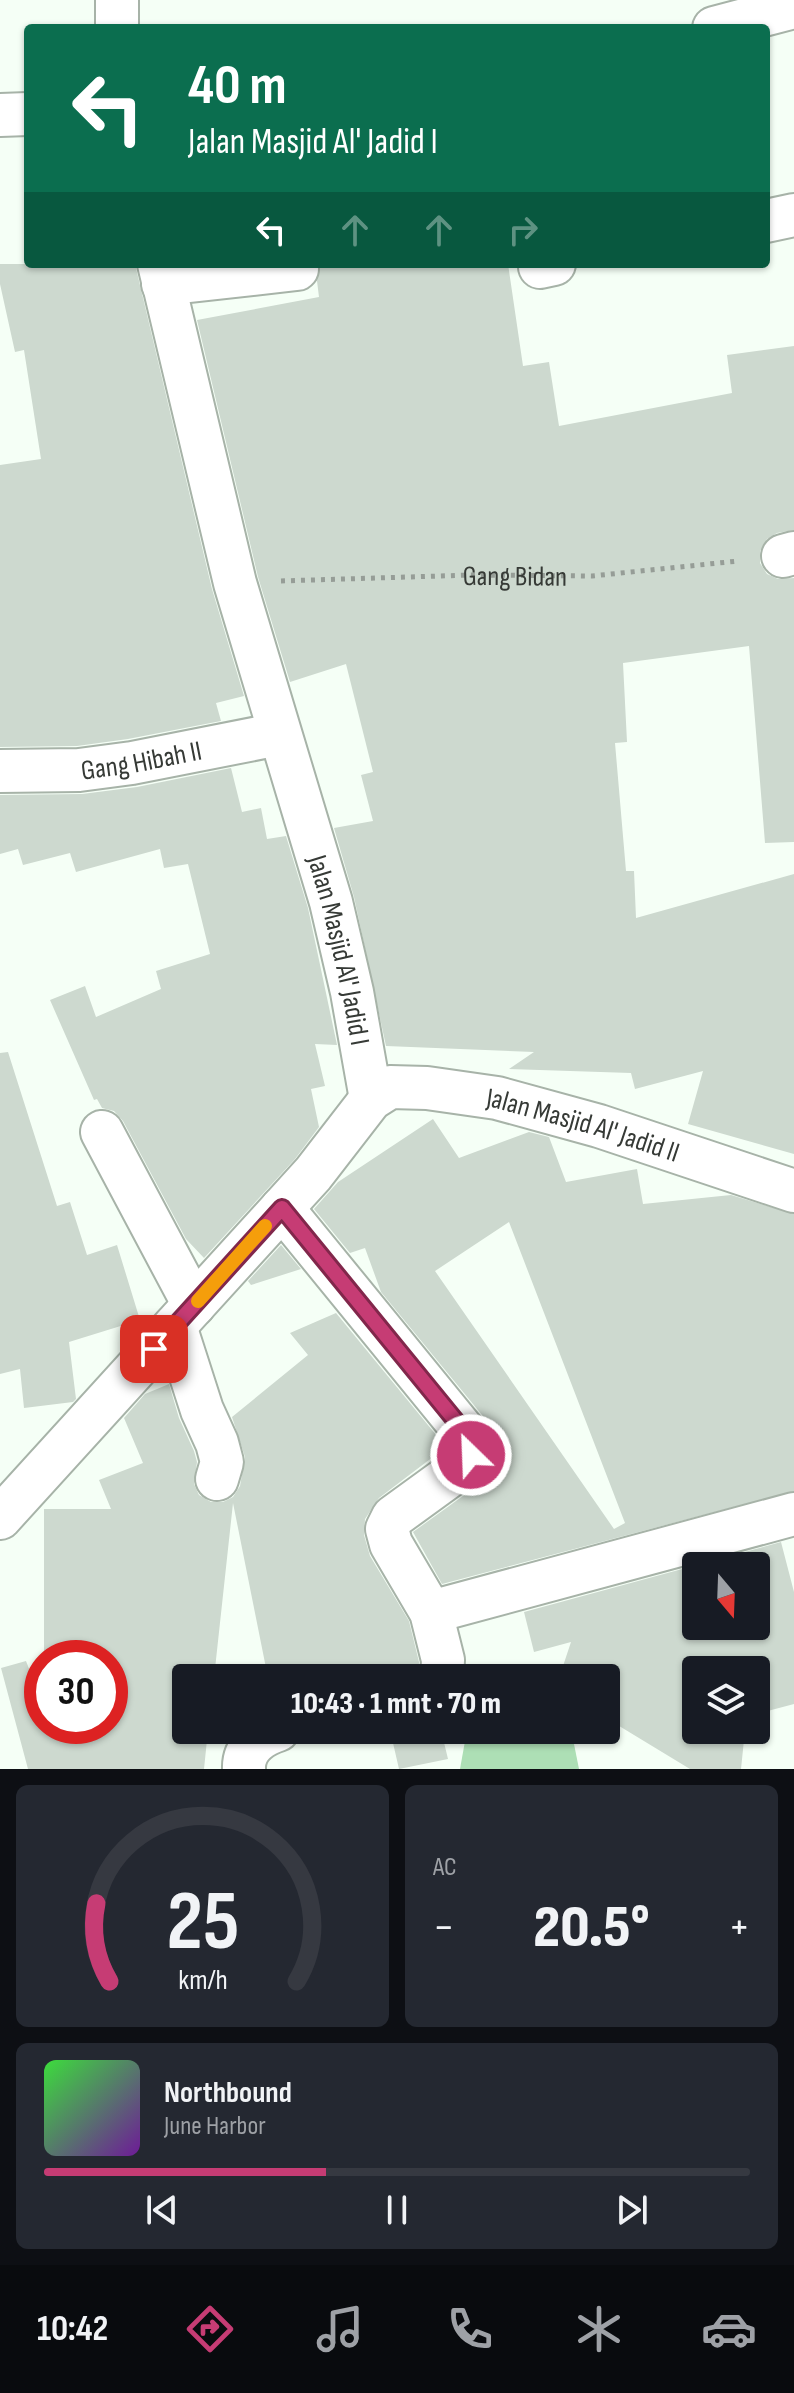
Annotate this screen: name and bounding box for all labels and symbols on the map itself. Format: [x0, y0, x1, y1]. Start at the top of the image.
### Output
street label: Gang Bidan [462, 560, 567, 594]
street label: Gang Hibah II [79, 735, 205, 788]
street label: Jalan Masjid Al' Jadid I [300, 850, 376, 1048]
street label: Jalan Masjid Al' Jadid II [483, 1082, 684, 1170]
pin [120, 1315, 188, 1383]
position arrow [429, 1413, 513, 1497]
north arrow [682, 1552, 770, 1640]
speed limit sign: 30 [24, 1640, 128, 1744]

